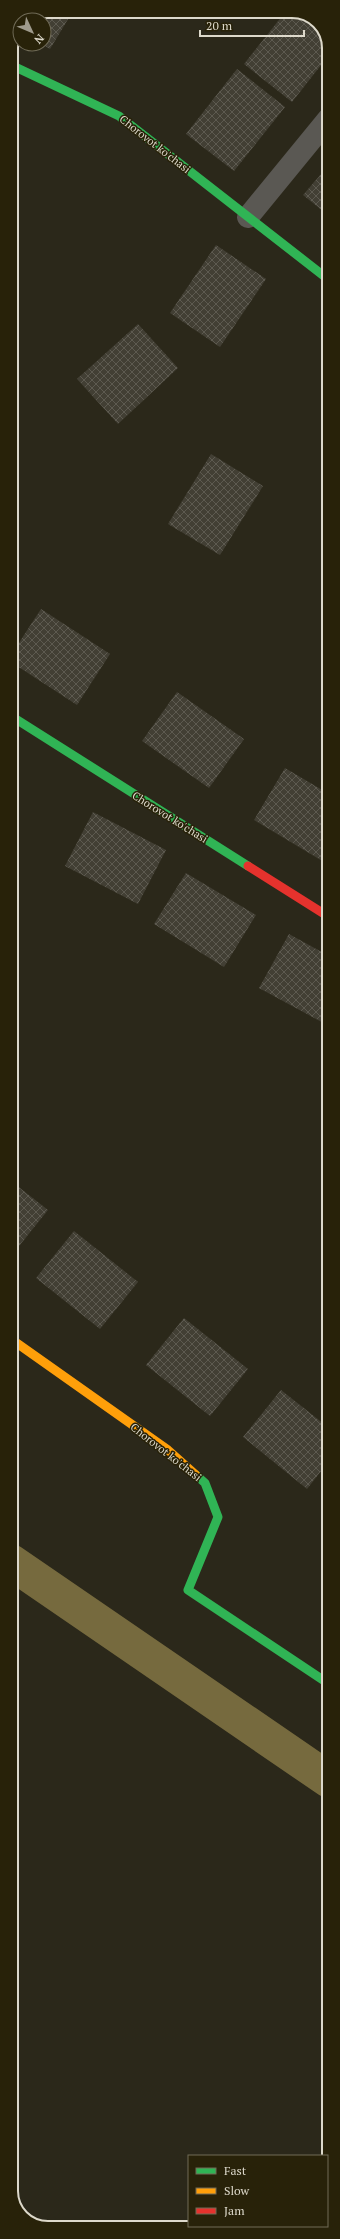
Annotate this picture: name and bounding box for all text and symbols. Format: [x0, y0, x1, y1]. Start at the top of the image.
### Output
north arrow [12, 12, 52, 52]
scale bar [200, 12, 304, 38]
text: 20 m [206, 18, 233, 33]
text: N [31, 31, 47, 47]
street label: Chorovot ko'chasi [117, 112, 193, 176]
street label: Chorovot ko'chasi [130, 788, 210, 846]
street label: Chorovot ko'chasi [128, 1420, 204, 1484]
legend [188, 2155, 328, 2227]
text: Fast [224, 2163, 247, 2178]
text: Slow [224, 2183, 250, 2198]
text: Jam [224, 2203, 245, 2218]

